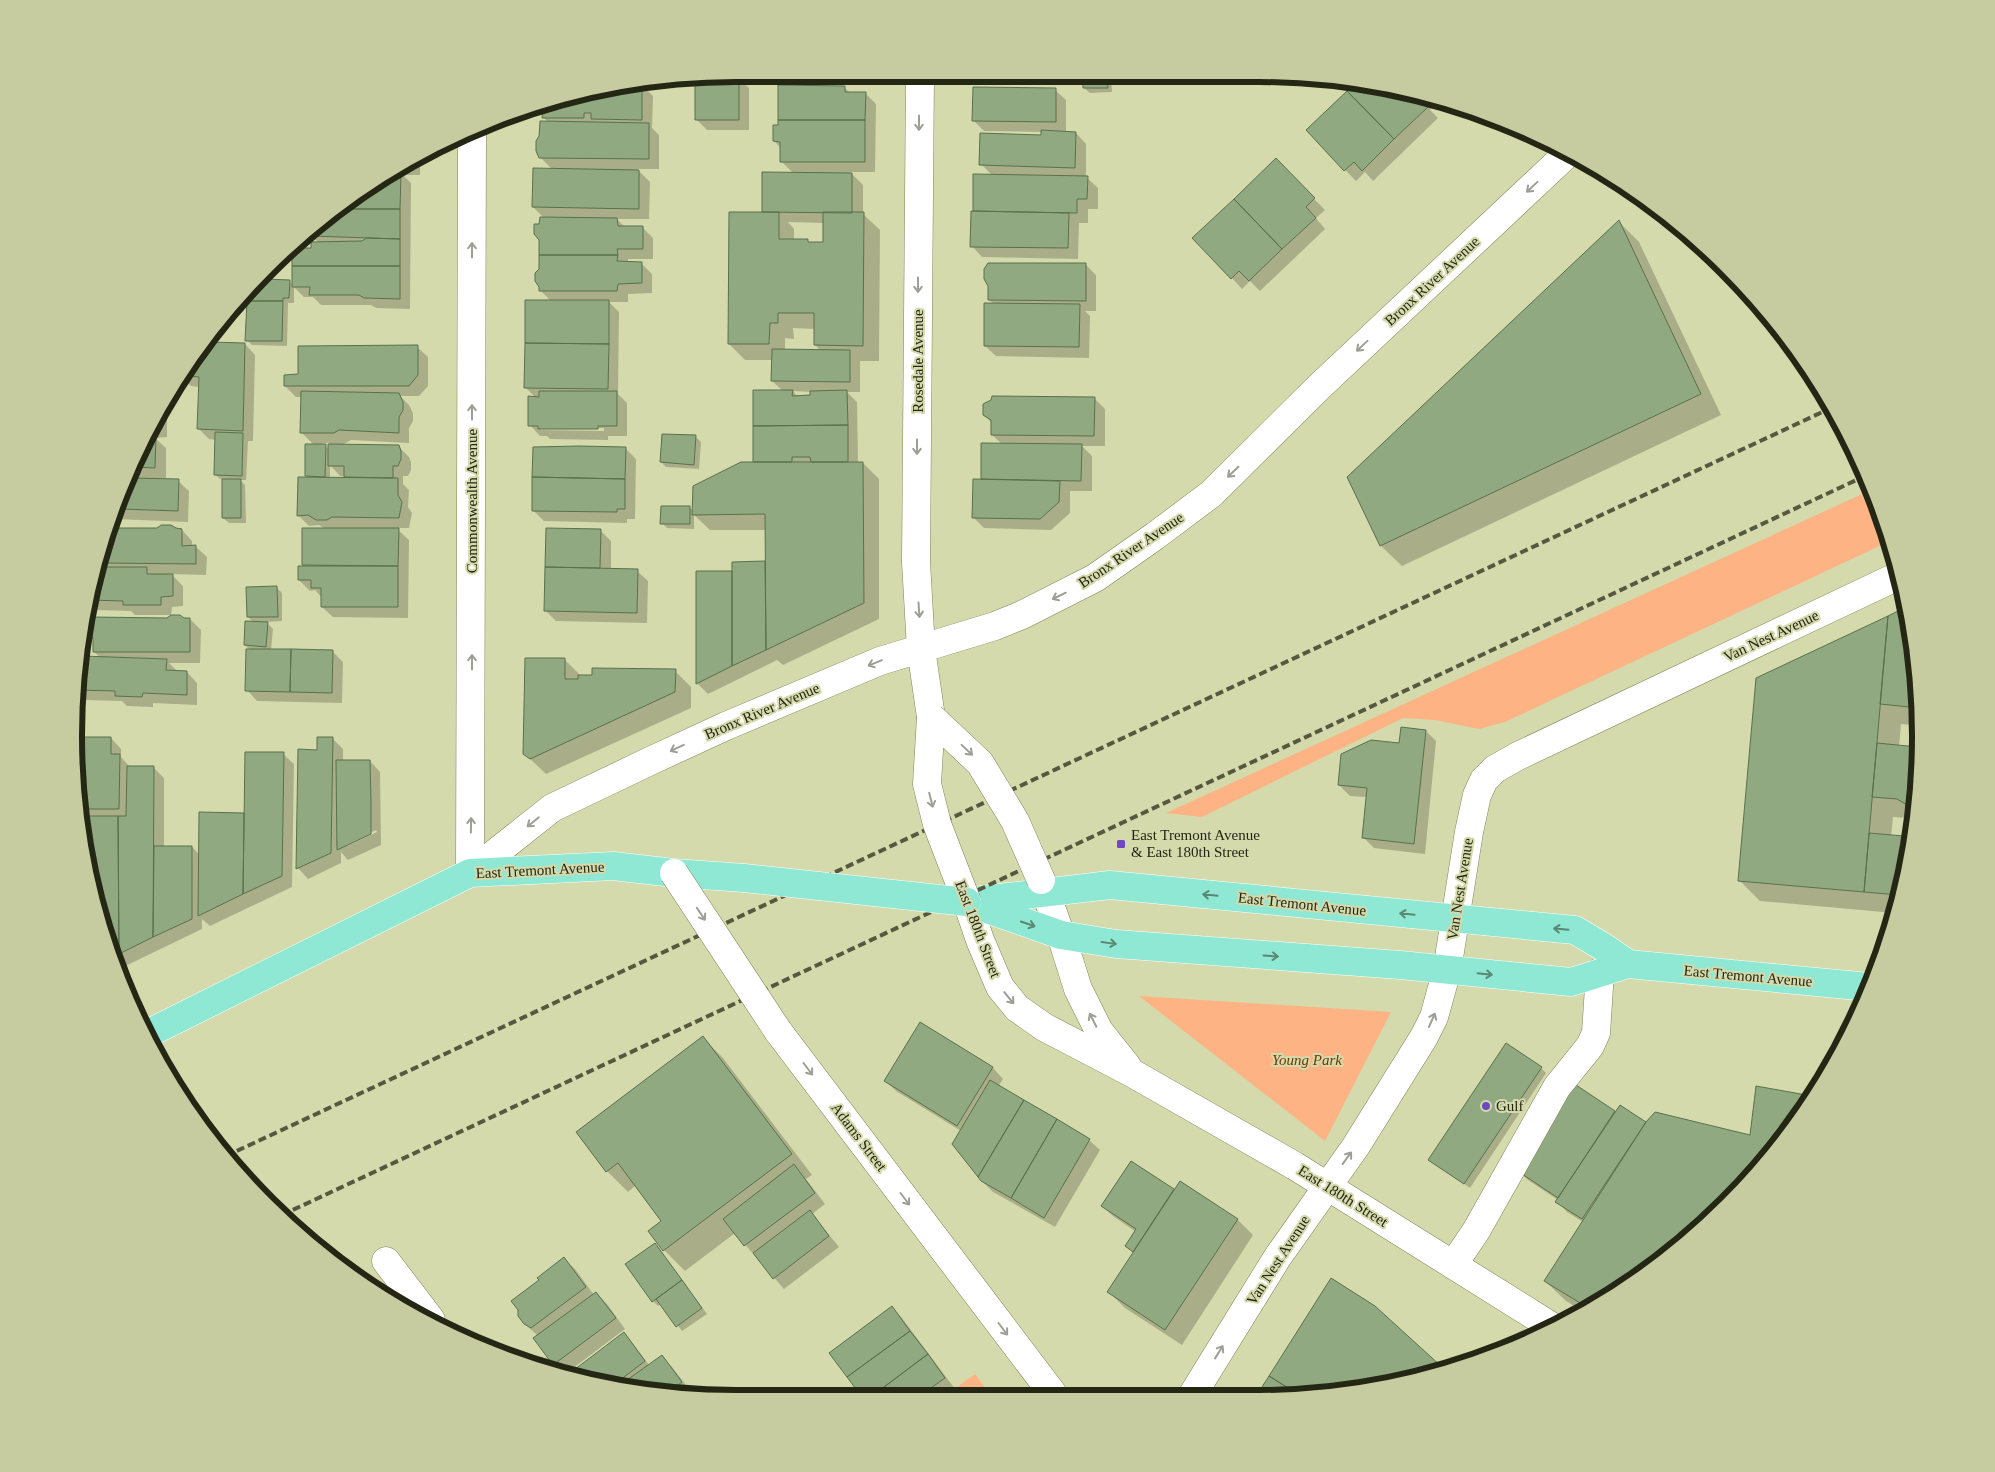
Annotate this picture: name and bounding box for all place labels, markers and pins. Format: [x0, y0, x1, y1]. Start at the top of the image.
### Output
place label: East Tremont Avenue & East 180th Street [1131, 827, 1260, 860]
marker: East Tremont Avenue & East 180th Street [1115, 838, 1127, 850]
place label: Gulf [1496, 1098, 1524, 1114]
marker: Gulf [1480, 1100, 1492, 1112]

